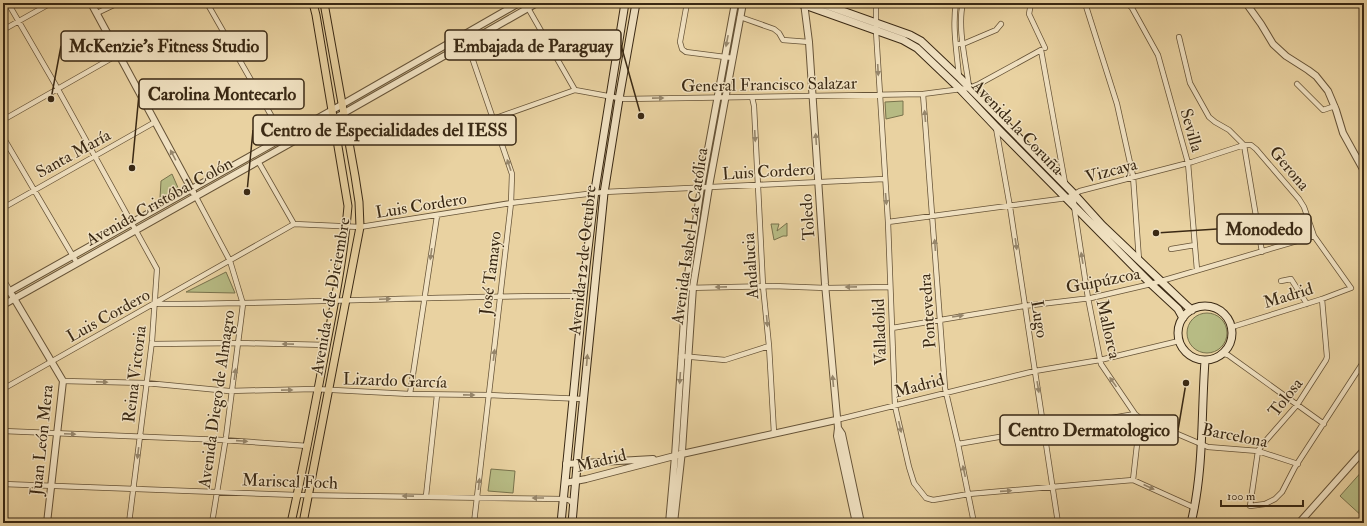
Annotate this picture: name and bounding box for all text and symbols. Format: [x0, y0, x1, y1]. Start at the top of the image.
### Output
callout: Embajada de Paraguay [445, 30, 621, 60]
callout: McKenzie's Fitness Studio [61, 31, 267, 61]
text: McKenzie's Fitness Studio [68, 35, 260, 58]
text: Embajada de Paraguay [453, 35, 614, 58]
one-way arrow [724, 35, 730, 47]
one-way arrow [874, 64, 881, 76]
street label: General Francisco Salazar [681, 72, 858, 97]
street label: Avenida la Coruña [967, 75, 1069, 180]
callout: Carolina Montecarlo [139, 79, 304, 109]
text: Carolina Montecarlo [148, 83, 297, 106]
one-way arrow [652, 95, 665, 101]
street label: Sevilla [1175, 106, 1208, 155]
one-way arrow [921, 110, 928, 122]
callout: Centro de Especialidades del IESS [253, 115, 516, 145]
text: Centro de Especialidades del IESS [260, 119, 508, 142]
street label: Santa María [32, 124, 115, 183]
one-way arrow [752, 130, 759, 142]
one-way arrow [812, 133, 819, 145]
street label: Gerona [1265, 142, 1315, 196]
street label: Avenida Isabel La Católica [667, 145, 712, 327]
one-way arrow [170, 149, 176, 160]
street label: Avenida Cristóbal Colón [81, 152, 236, 251]
street label: Vizcaya [1083, 153, 1141, 188]
one-way arrow [505, 158, 511, 170]
street label: Luis Cordero [722, 159, 814, 184]
street label: Avenida 12 de Octubre [564, 184, 601, 337]
street label: Luis Cordero [374, 188, 468, 223]
street label: Toledo [795, 193, 820, 241]
one-way arrow [882, 193, 889, 205]
callout: Monodedo [1217, 214, 1311, 244]
street label: Avenida 6 de Diciembre [306, 216, 355, 377]
text: Monodedo [1224, 218, 1303, 241]
street label: José Tamayo [475, 230, 507, 317]
street label: Andalucia [738, 231, 763, 301]
one-way arrow [1013, 238, 1019, 251]
one-way arrow [932, 239, 939, 251]
one-way arrow [428, 248, 434, 260]
one-way arrow [1079, 252, 1085, 264]
street label: Guipúzcoa [1064, 263, 1143, 299]
street label: Pontevedra [914, 272, 941, 349]
street label: Madrid [1261, 278, 1316, 313]
street label: Luis Cordero [63, 284, 154, 347]
one-way arrow [714, 284, 727, 290]
one-way arrow [845, 284, 857, 291]
one-way arrow [379, 296, 391, 303]
street label: Mallorca [1092, 297, 1126, 362]
street label: Valladolid [868, 298, 891, 366]
street label: Lugo [1026, 299, 1053, 339]
street label: Avenida Diego de Almagro [193, 309, 239, 490]
one-way arrow [952, 313, 964, 319]
one-way arrow [763, 315, 770, 327]
street label: Reina Victoria [118, 323, 151, 424]
one-way arrow [281, 341, 294, 347]
one-way arrow [490, 349, 497, 361]
one-way arrow [584, 354, 590, 366]
one-way arrow [232, 368, 238, 380]
street label: Lizardo García [342, 368, 448, 393]
street label: Madrid [892, 369, 947, 402]
one-way arrow [676, 372, 683, 384]
street label: Tolosa [1264, 373, 1308, 421]
one-way arrow [830, 375, 837, 387]
one-way arrow [1109, 377, 1117, 387]
one-way arrow [96, 379, 109, 385]
one-way arrow [1035, 381, 1041, 393]
street label: Juan León Mera [25, 383, 59, 498]
one-way arrow [281, 387, 294, 393]
one-way arrow [463, 392, 476, 398]
callout: Centro Dermatologico [1000, 415, 1178, 445]
text: Centro Dermatologico [1008, 419, 1170, 442]
street label: Barcelona [1200, 419, 1271, 452]
one-way arrow [897, 420, 903, 433]
one-way arrow [64, 431, 77, 437]
one-way arrow [236, 438, 248, 445]
street label: Madrid [574, 444, 629, 477]
one-way arrow [135, 447, 141, 459]
one-way arrow [961, 465, 967, 477]
street label: Mariscal Foch [242, 469, 338, 494]
one-way arrow [476, 478, 482, 490]
scale bar [1221, 482, 1303, 508]
one-way arrow [1143, 484, 1154, 490]
one-way arrow [1000, 487, 1012, 494]
text: 100 m [1227, 489, 1256, 504]
one-way arrow [401, 493, 414, 499]
one-way arrow [531, 495, 544, 501]

